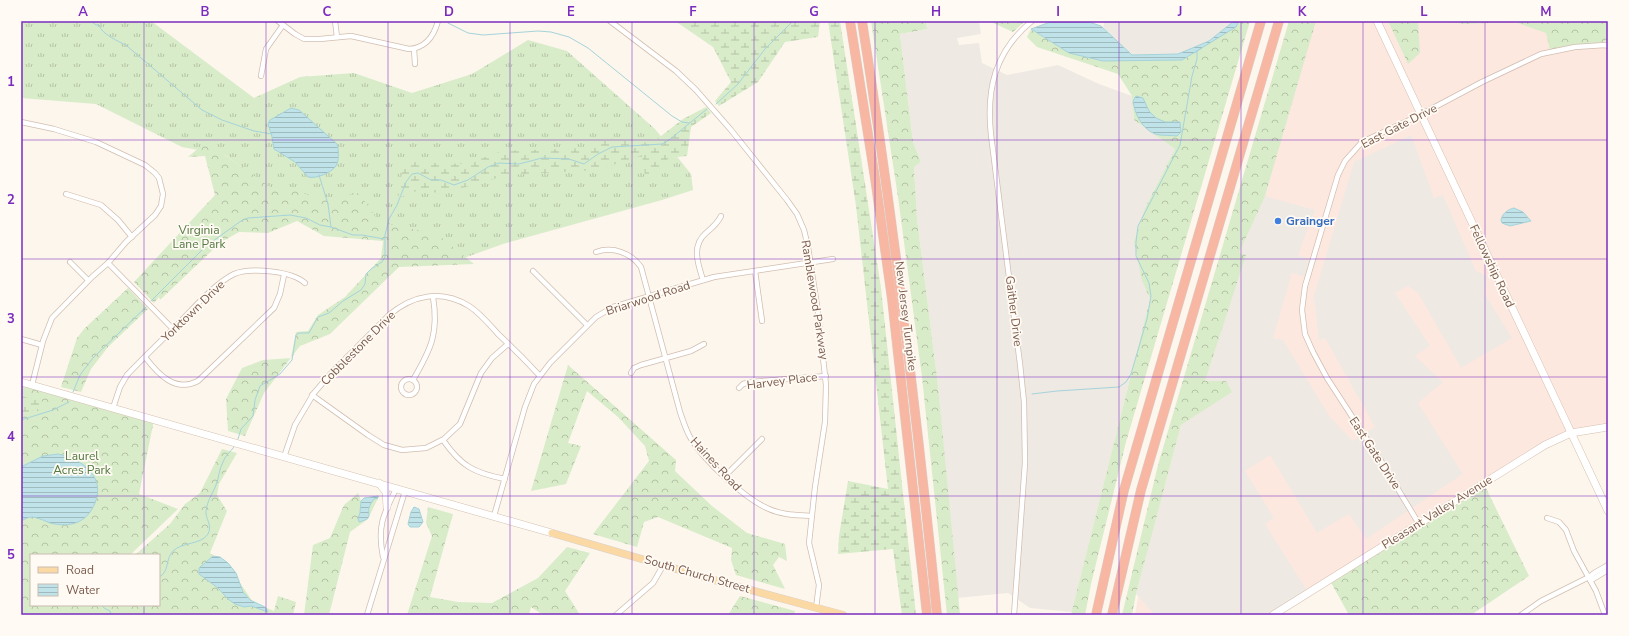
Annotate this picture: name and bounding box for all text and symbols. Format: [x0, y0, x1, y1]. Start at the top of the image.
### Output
text: A [78, 3, 88, 21]
text: B [201, 3, 210, 21]
text: C [323, 3, 332, 21]
text: D [444, 3, 454, 21]
text: E [567, 3, 575, 21]
text: F [689, 3, 697, 21]
text: G [809, 3, 819, 21]
text: H [931, 3, 941, 21]
text: I [1056, 3, 1060, 21]
text: J [1177, 3, 1182, 21]
text: K [1298, 3, 1307, 21]
text: L [1420, 3, 1428, 21]
text: M [1540, 3, 1552, 21]
text: 1 [7, 73, 15, 91]
street label: East Gate Drive [1358, 100, 1440, 152]
text: 2 [7, 191, 15, 209]
place label: Grainger [1286, 213, 1335, 229]
marker: Grainger [1273, 216, 1283, 226]
park label: Virginia Lane Park [172, 222, 227, 252]
street label: Fellowship Road [1466, 222, 1518, 310]
street label: Ramblewood Parkway [798, 239, 833, 362]
street label: New Jersey Turnpike [891, 260, 921, 372]
street label: Gaither Drive [1002, 275, 1026, 347]
street label: Yorktown Drive [157, 277, 228, 346]
street label: Briarwood Road [604, 277, 692, 319]
street label: Cobblestone Drive [317, 307, 399, 389]
text: 3 [7, 310, 15, 328]
street label: Harvey Place [746, 369, 818, 393]
street label: East Gate Drive [1346, 414, 1404, 492]
text: 4 [7, 428, 15, 446]
street label: Haines Road [687, 434, 745, 494]
park label: Laurel Acres Park [53, 448, 112, 478]
street label: Pleasant Valley Avenue [1379, 471, 1495, 553]
text: 5 [7, 546, 15, 564]
street label: South Church Street [642, 551, 752, 597]
legend [30, 554, 160, 606]
text: Road [66, 562, 94, 578]
text: Water [66, 582, 100, 598]

